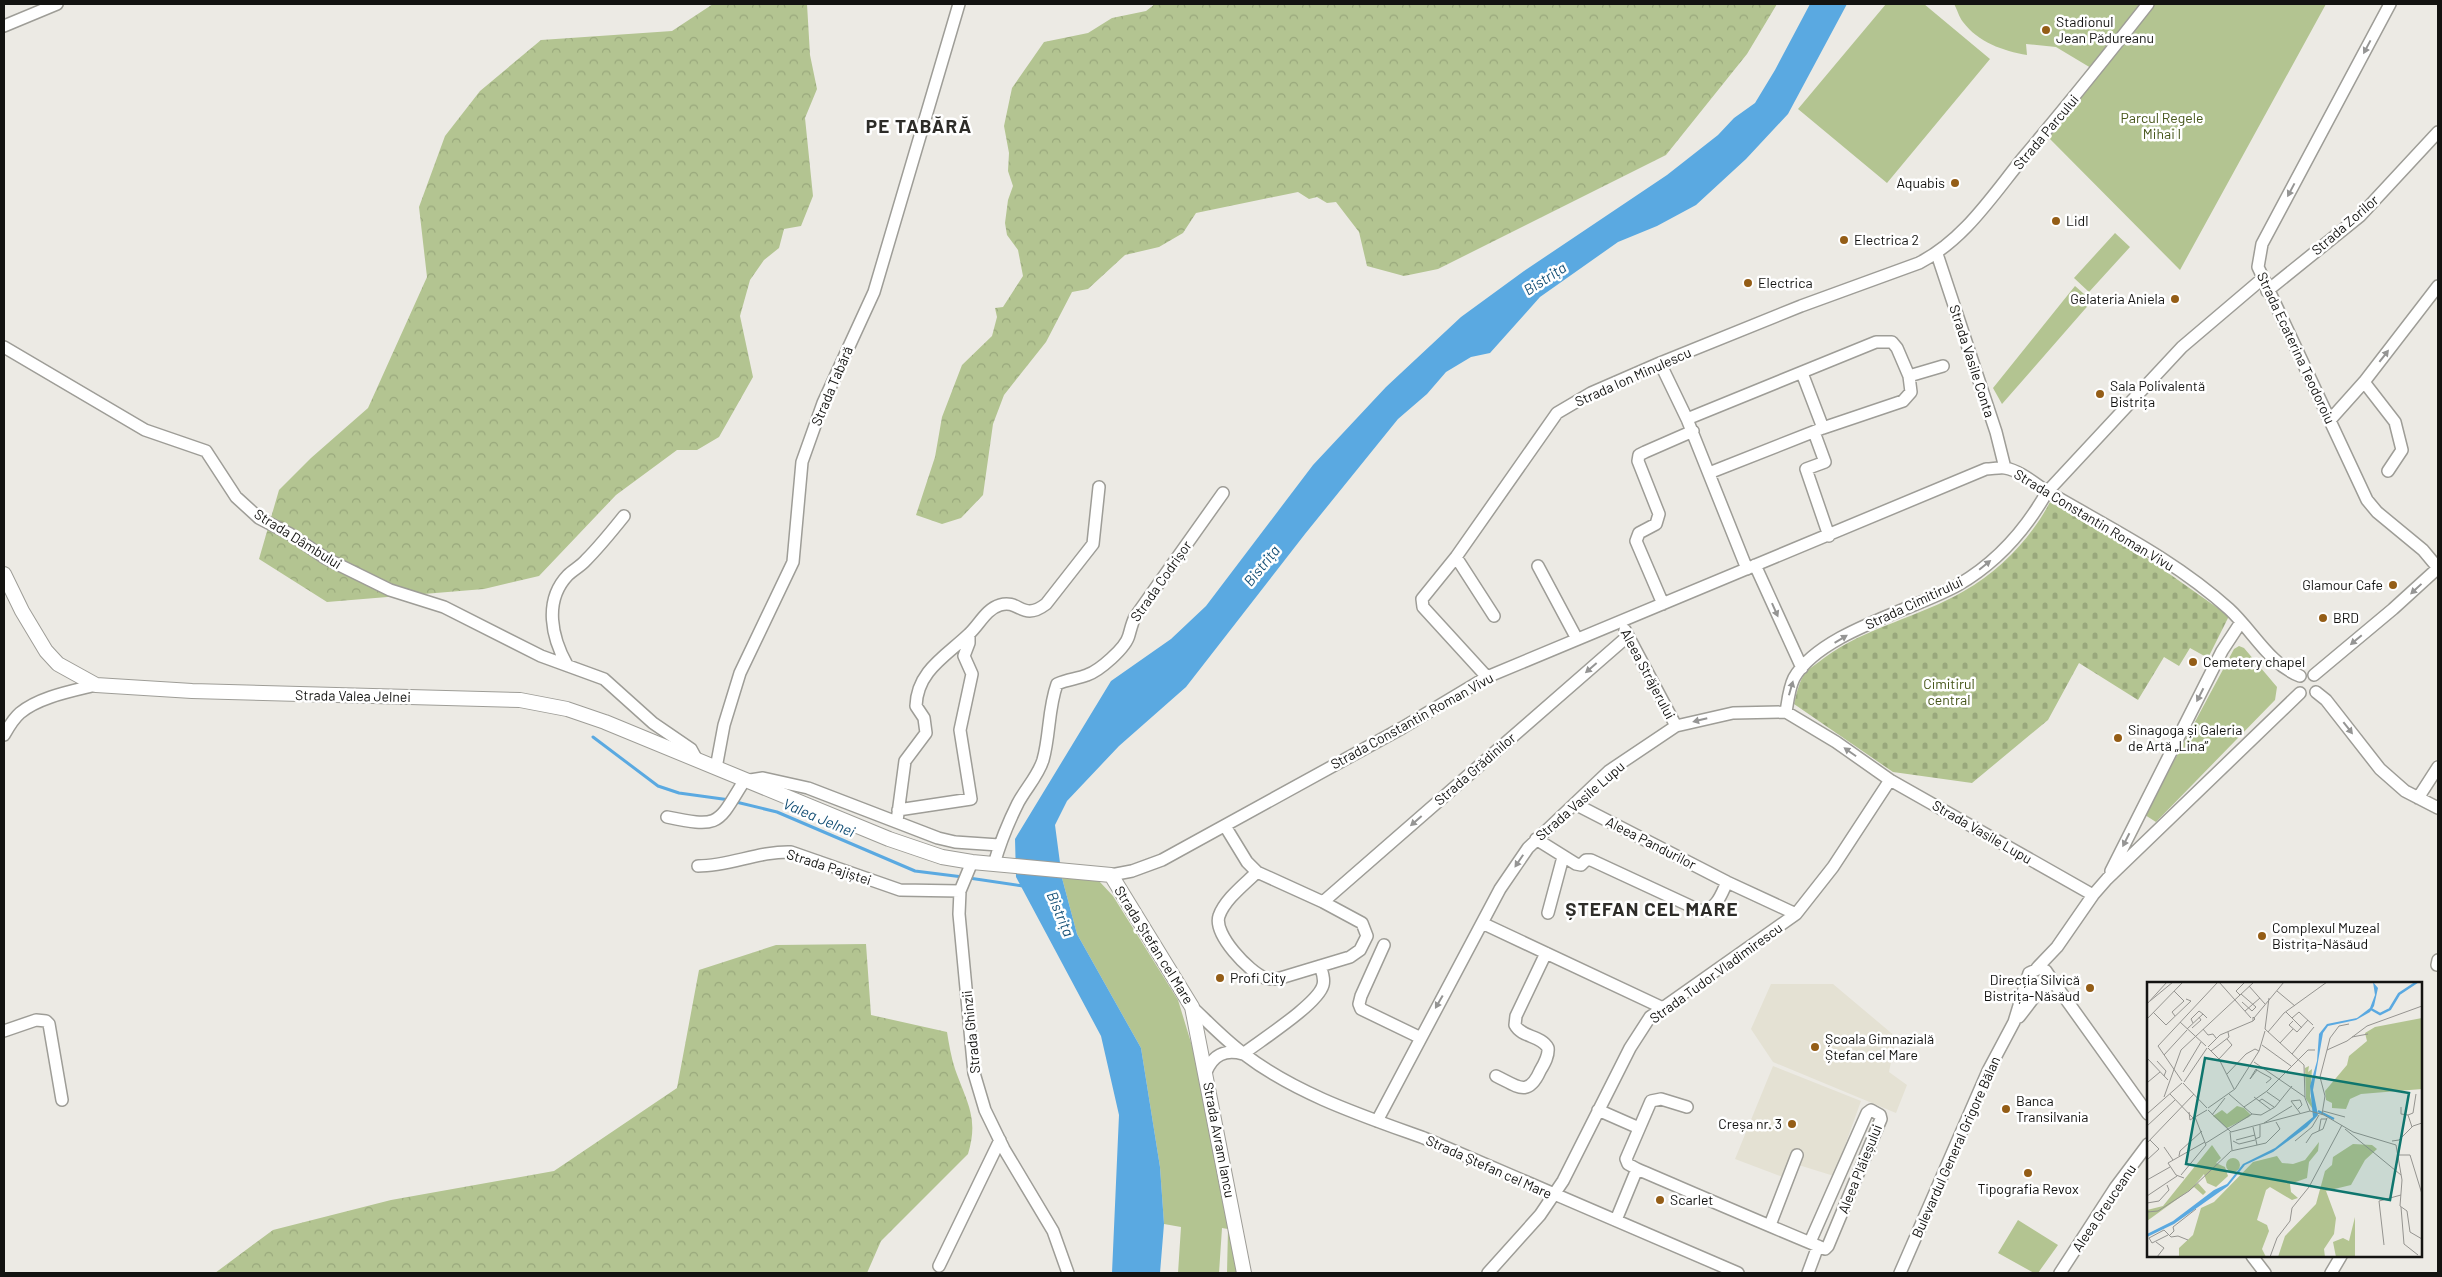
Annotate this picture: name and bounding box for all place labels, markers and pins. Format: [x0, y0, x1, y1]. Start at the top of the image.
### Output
place label: Stadionul Jean Pădureanu [2056, 13, 2154, 46]
marker: Stadionul Jean Pădureanu [2040, 24, 2052, 36]
place label: Aquabis [1896, 174, 1945, 191]
marker: Aquabis [1949, 177, 1961, 189]
place label: Lidl [2066, 212, 2088, 229]
marker: Lidl [2050, 215, 2062, 227]
place label: Electrica 2 [1854, 231, 1919, 248]
marker: Electrica 2 [1838, 234, 1850, 246]
place label: Electrica [1758, 274, 1813, 291]
marker: Electrica [1742, 277, 1754, 289]
place label: Gelateria Aniela [2070, 290, 2165, 307]
marker: Gelateria Aniela [2169, 293, 2181, 305]
place label: Sala Polivalentă Bistrița [2110, 377, 2205, 410]
marker: Sala Polivalentă Bistrița [2094, 388, 2106, 400]
place label: Glamour Cafe [2302, 576, 2383, 593]
marker: Glamour Cafe [2387, 579, 2399, 591]
place label: BRD [2333, 609, 2359, 626]
marker: BRD [2317, 612, 2329, 624]
place label: Cemetery chapel [2203, 653, 2305, 670]
marker: Cemetery chapel [2187, 656, 2199, 668]
place label: Sinagoga și Galeria de Artă „Lina” [2128, 721, 2242, 754]
marker: Sinagoga și Galeria de Artă „Lina” [2112, 732, 2124, 744]
place label: Complexul Muzeal Bistrița-Năsăud [2272, 919, 2380, 952]
marker: Complexul Muzeal Bistrița-Năsăud [2256, 930, 2268, 942]
place label: Profi City [1230, 969, 1286, 986]
place label: Direcția Silvică Bistrița-Năsăud [1984, 971, 2080, 1004]
marker: Profi City [1214, 972, 1226, 984]
marker: Direcția Silvică Bistrița-Năsăud [2084, 982, 2096, 994]
place label: Școala Gimnazială Ștefan cel Mare [1825, 1030, 1934, 1063]
marker: Școala Gimnazială Ștefan cel Mare [1809, 1041, 1821, 1053]
place label: Banca Transilvania [2016, 1092, 2088, 1125]
marker: Banca Transilvania [2000, 1103, 2012, 1115]
place label: Creșa nr. 3 [1718, 1115, 1782, 1132]
marker: Creșa nr. 3 [1786, 1118, 1798, 1130]
marker: Tipografia Revox [2022, 1167, 2034, 1179]
place label: Tipografia Revox [1977, 1180, 2079, 1197]
place label: Scarlet [1670, 1191, 1713, 1208]
marker: Scarlet [1654, 1194, 1666, 1206]

